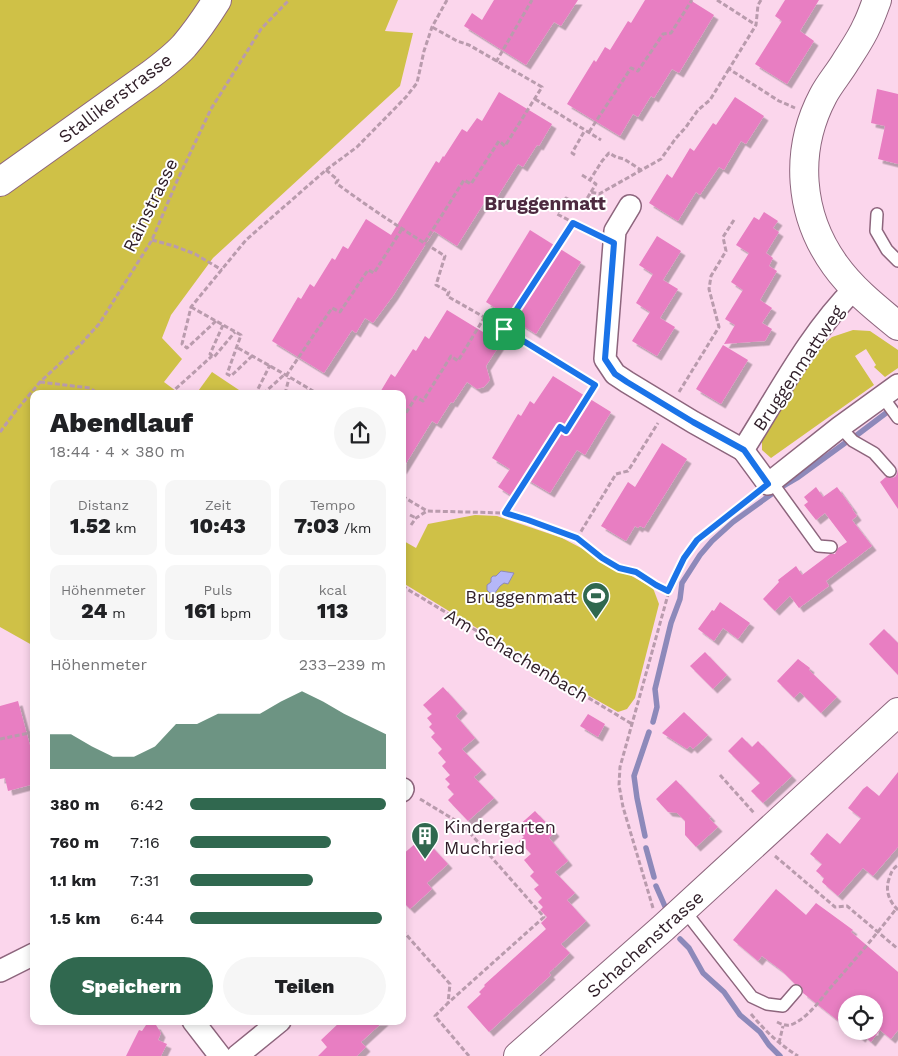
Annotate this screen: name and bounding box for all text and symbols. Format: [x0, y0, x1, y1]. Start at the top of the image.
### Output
street label: Stallikerstrasse [54, 49, 176, 147]
street label: Rainstrasse [118, 155, 182, 255]
district label: Bruggenmatt [484, 192, 606, 215]
street label: Bruggenmattweg [748, 301, 848, 435]
pin [483, 308, 525, 350]
icon: arrive [490, 315, 518, 343]
text: Abendlauf [50, 406, 193, 439]
button: share [334, 407, 386, 459]
text: 18:44 · 4 × 380 m [50, 442, 185, 461]
text: Distanz [78, 497, 129, 513]
text: Zeit [205, 497, 231, 513]
text: Tempo [310, 497, 355, 513]
text: 1.52 [70, 513, 111, 538]
text: 10:43 [190, 513, 246, 538]
text: 7:03 [294, 513, 339, 538]
text: km [111, 520, 137, 536]
text: /km [339, 520, 371, 536]
sports icon: Bruggenmatt [581, 581, 611, 620]
text: Höhenmeter [61, 582, 146, 598]
text: Puls [204, 582, 232, 598]
text: kcal [319, 582, 347, 598]
place label: Bruggenmatt [465, 586, 577, 607]
text: 24 [81, 598, 107, 623]
text: 161 [185, 598, 216, 623]
text: 113 [317, 598, 348, 623]
street label: Am Schachenbach [441, 604, 593, 706]
text: m [107, 605, 126, 621]
text: bpm [216, 605, 251, 621]
text: Höhenmeter [50, 655, 147, 674]
text: 233–239 m [299, 655, 386, 674]
text: 380 m [50, 795, 99, 814]
text: 6:42 [130, 795, 164, 814]
place label: Kindergarten Muchried [444, 816, 556, 858]
building icon: Kindergarten Muchried [410, 821, 440, 860]
text: 760 m [50, 833, 99, 852]
text: 7:16 [130, 833, 160, 852]
text: 1.1 km [50, 871, 96, 890]
text: 7:31 [130, 871, 159, 890]
street label: Schachenstrasse [582, 886, 708, 1002]
text: 1.5 km [50, 909, 100, 928]
text: 6:44 [130, 909, 164, 928]
button: Speichern [50, 957, 213, 1015]
button: Teilen [223, 957, 386, 1015]
map controls [838, 995, 883, 1040]
button: locate [838, 995, 883, 1040]

